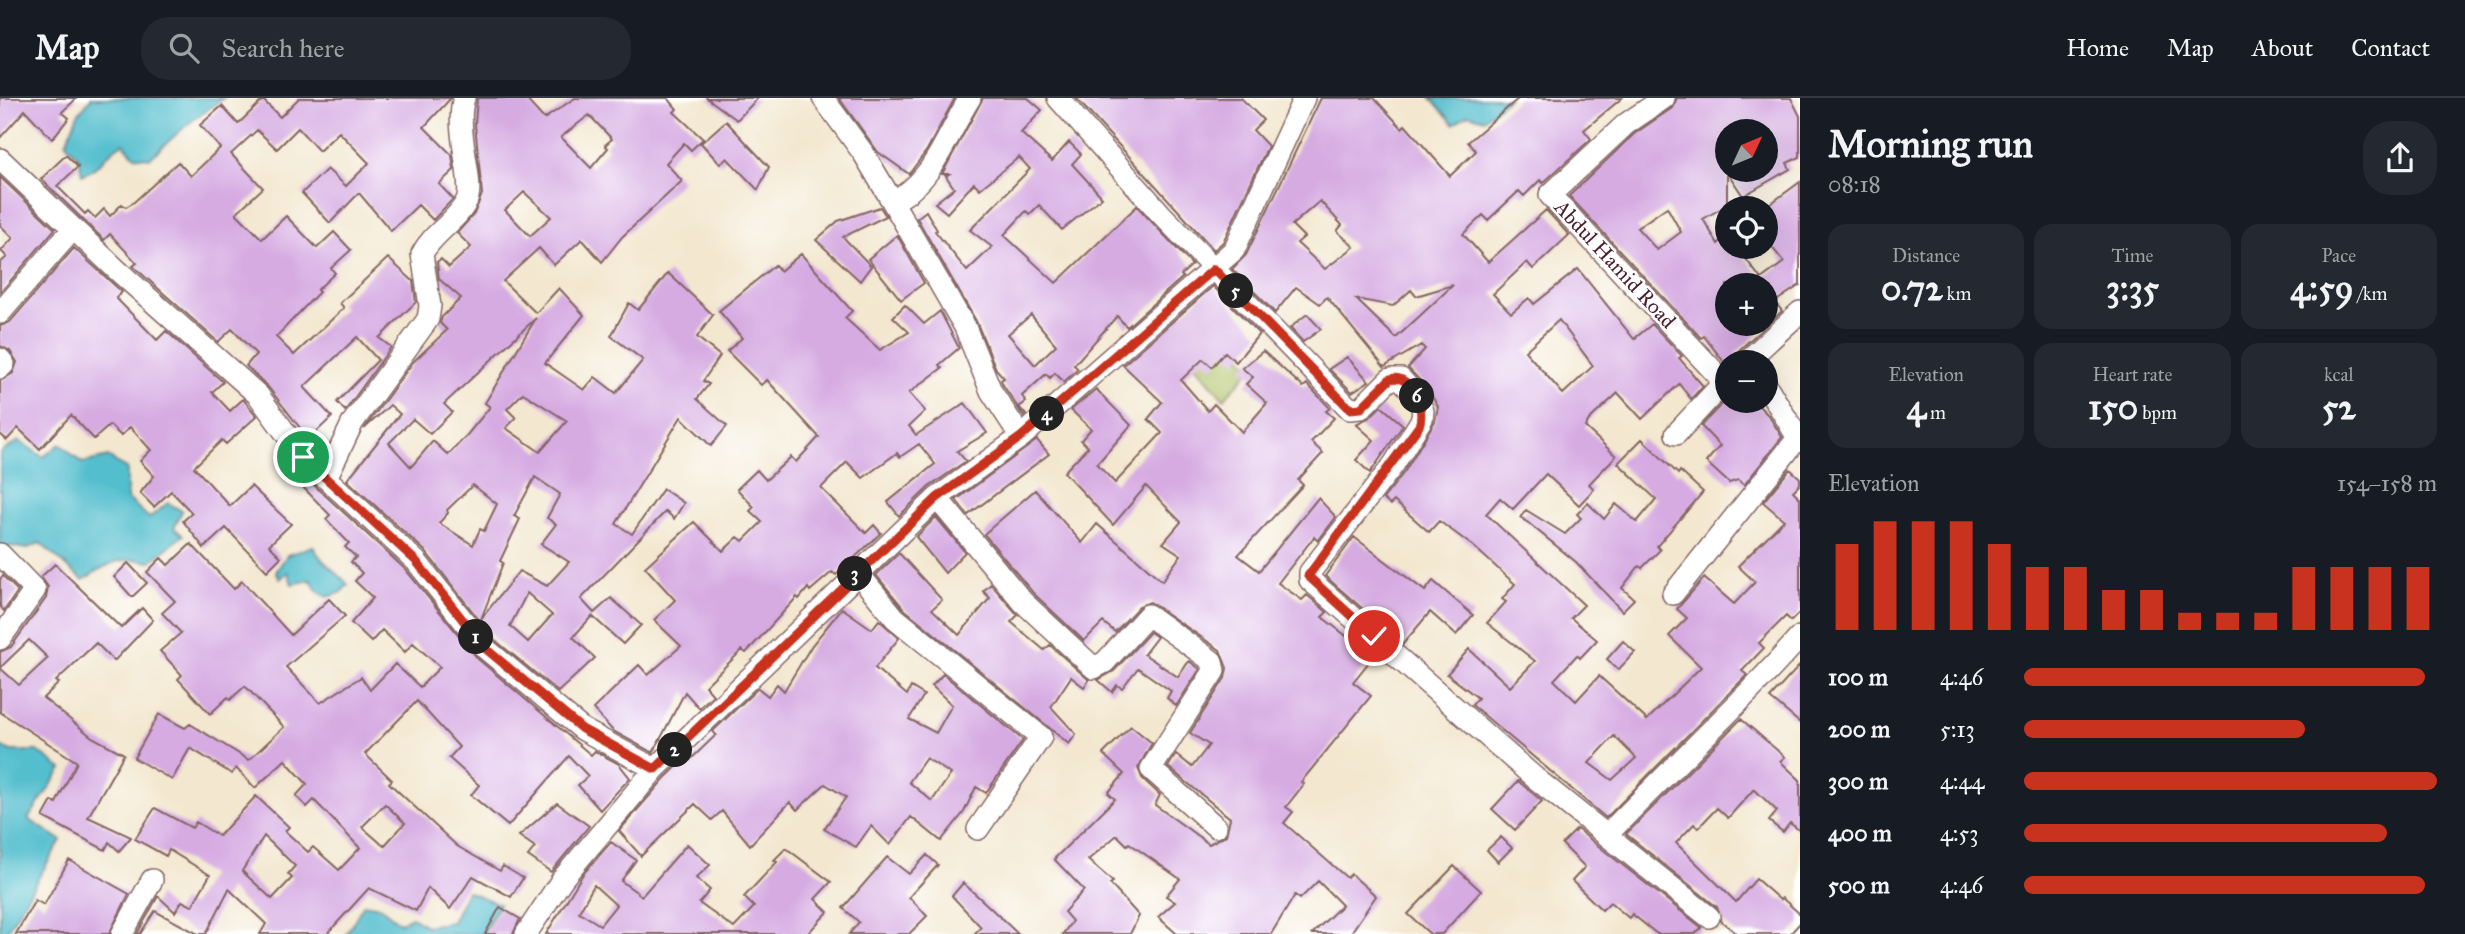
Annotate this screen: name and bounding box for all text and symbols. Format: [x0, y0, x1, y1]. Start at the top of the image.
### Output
search box [141, 17, 631, 80]
text: Map [35, 28, 99, 68]
icon: search [165, 29, 203, 67]
text: Search here [221, 32, 345, 64]
text: Home [2066, 33, 2129, 63]
text: Map [2167, 33, 2214, 63]
text: About [2252, 33, 2313, 63]
text: Contact [2351, 33, 2430, 63]
north arrow [1715, 119, 1778, 182]
map controls [1715, 119, 1778, 413]
text: Morning run [1828, 121, 2033, 167]
button: share [2363, 121, 2437, 195]
text: 08:18 [1828, 170, 1881, 198]
street label: Abdul Hamid Road [1548, 194, 1682, 334]
button: locate [1715, 196, 1778, 259]
text: Distance [1892, 244, 1960, 267]
text: Time [2111, 244, 2154, 267]
text: Pace [2322, 244, 2356, 267]
text: 0.72 [1881, 267, 1942, 310]
text: 3:35 [2106, 267, 2159, 310]
text: 4:59 [2290, 267, 2354, 310]
button: + [1715, 273, 1778, 336]
pin: 5 [1218, 274, 1254, 308]
text: 5 [1231, 279, 1240, 302]
text: km [1942, 282, 1971, 305]
text: /km [2354, 282, 2388, 305]
button: − [1715, 350, 1778, 413]
text: Elevation [1888, 363, 1964, 386]
text: Heart rate [2093, 363, 2172, 386]
text: kcal [2324, 363, 2354, 386]
pin: 6 [1400, 378, 1434, 414]
text: 6 [1412, 384, 1421, 407]
text: 4 [1906, 386, 1926, 429]
text: 150 [2088, 386, 2138, 429]
text: 52 [2322, 386, 2356, 429]
pin: 4 [1030, 396, 1064, 432]
text: m [1926, 401, 1946, 424]
text: bpm [2138, 401, 2177, 424]
text: 4 [1041, 402, 1052, 425]
pin [273, 427, 333, 487]
icon: arrive [284, 438, 322, 476]
text: Elevation [1828, 469, 1919, 497]
text: 154–158 m [2337, 469, 2437, 497]
pin: 3 [838, 556, 872, 592]
text: 3 [851, 562, 858, 585]
pin [1344, 606, 1404, 666]
icon: check [1355, 617, 1393, 655]
pin: 1 [458, 620, 494, 654]
text: 1 [472, 625, 479, 648]
text: 100 m [1828, 663, 1888, 691]
text: 4:46 [1940, 663, 1983, 691]
text: 200 m [1828, 715, 1890, 743]
text: 5:13 [1940, 715, 1975, 743]
pin: 2 [658, 732, 692, 768]
text: 2 [670, 738, 679, 761]
text: 300 m [1828, 767, 1888, 795]
text: 4:44 [1940, 767, 1984, 795]
text: 400 m [1828, 819, 1892, 847]
text: 4:53 [1940, 819, 1979, 847]
text: 500 m [1828, 871, 1890, 899]
text: 4:46 [1940, 871, 1983, 899]

